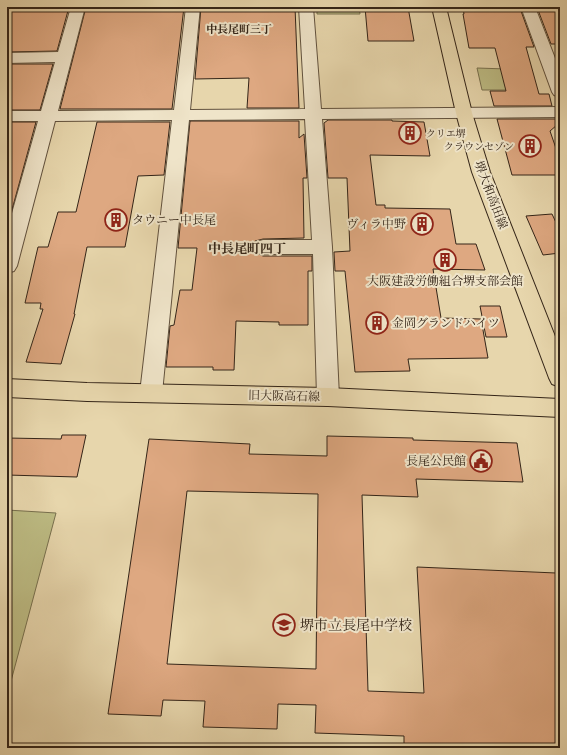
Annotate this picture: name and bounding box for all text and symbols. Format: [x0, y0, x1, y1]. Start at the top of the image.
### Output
district label: 中長尾町三丁 [206, 22, 272, 38]
building icon: クリエ堺 [397, 120, 423, 146]
place label: クリエ堺 [426, 127, 466, 142]
building icon: クラウンセゾン [517, 133, 543, 159]
place label: クラウンセゾン [444, 140, 514, 155]
street label: 堺大和高田線 [469, 159, 511, 232]
building icon: タウニー中長尾 [103, 207, 129, 233]
building icon: ヴィラ中野 [409, 211, 435, 237]
place label: タウニー中長尾 [132, 212, 216, 230]
place label: ヴィラ中野 [347, 216, 406, 234]
district label: 中長尾町四丁 [208, 241, 286, 259]
building icon: 大阪建設労働組合堺支部会館 [432, 247, 458, 273]
place label: 大阪建設労働組合堺支部会館 [367, 273, 523, 291]
building icon: 金岡グランドハイツ [364, 310, 390, 336]
place label: 金岡グランドハイツ [392, 315, 500, 333]
street label: 旧大阪高石線 [248, 387, 320, 407]
public building icon: 長尾公民館 [468, 448, 494, 474]
place label: 長尾公民館 [406, 453, 466, 471]
school or university icon: 堺市立長尾中学校 [271, 612, 297, 638]
place label: 堺市立長尾中学校 [300, 617, 412, 637]

